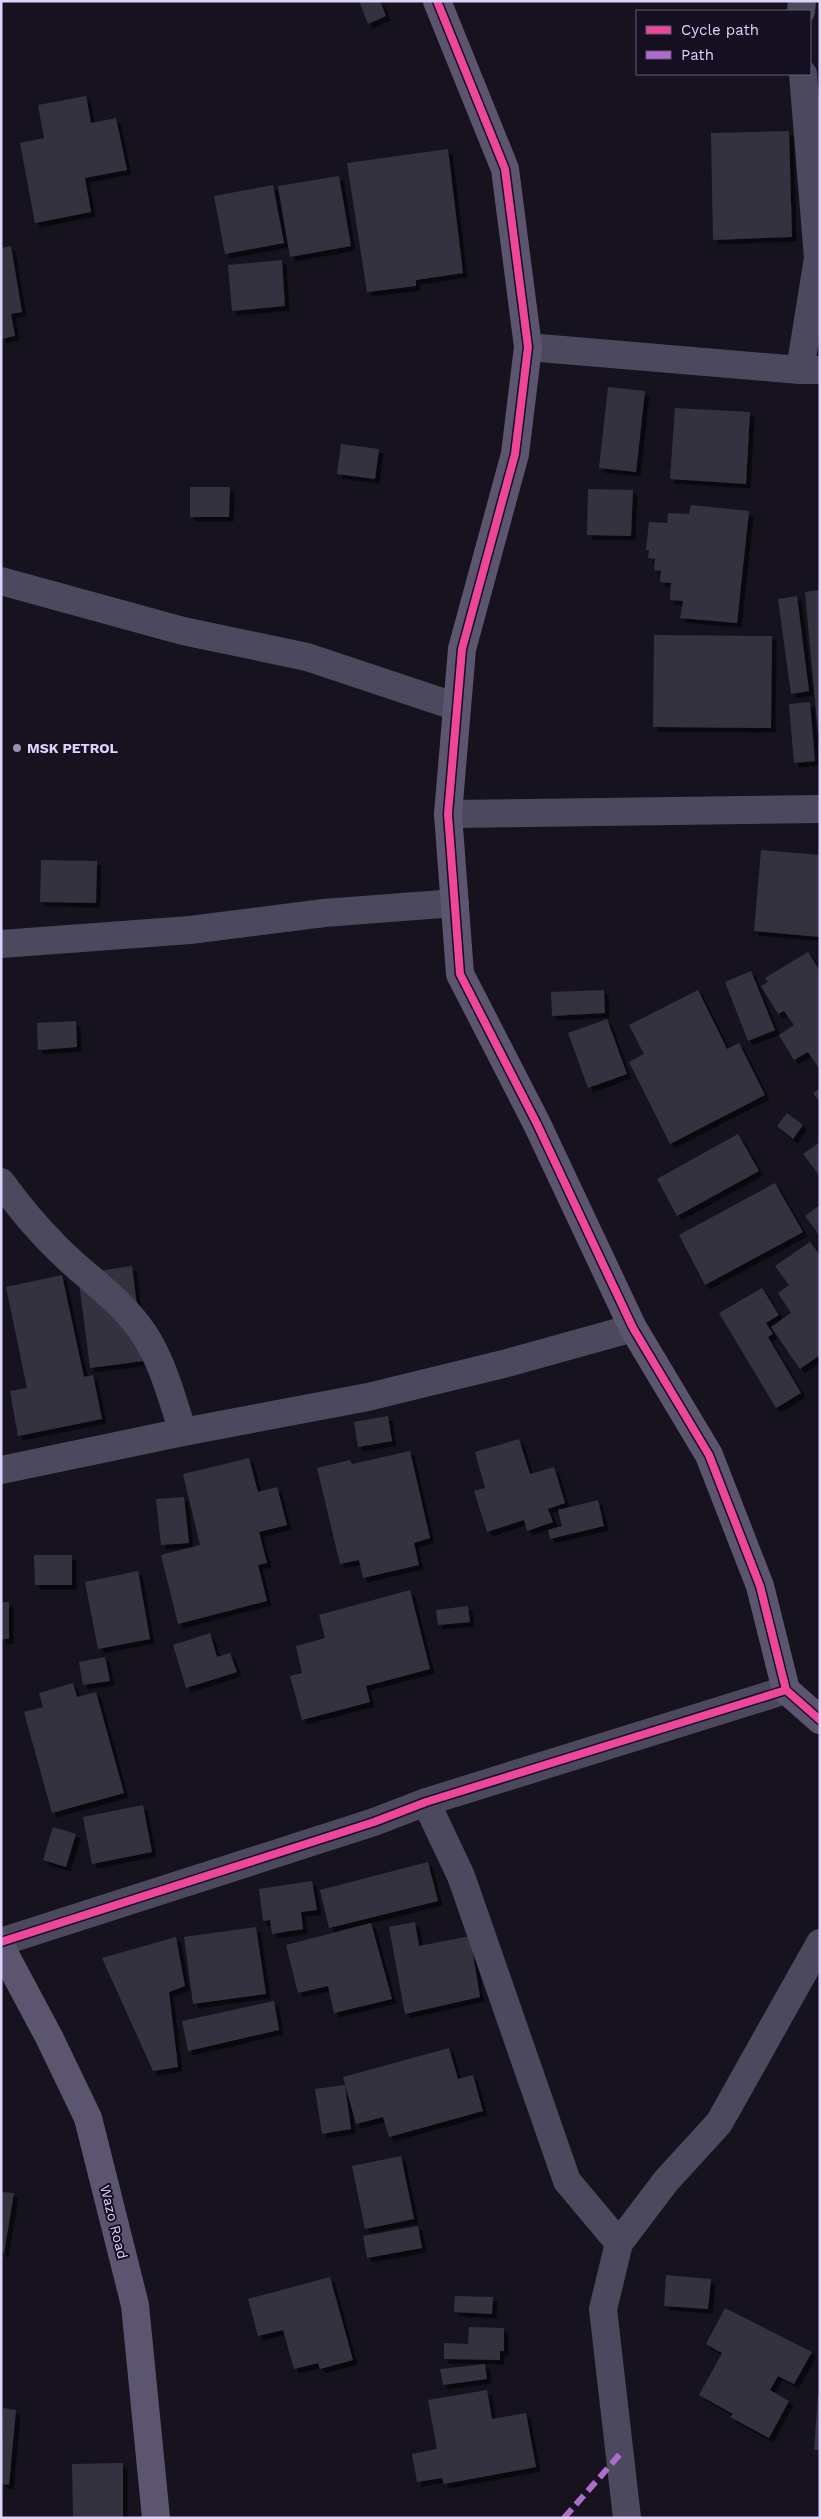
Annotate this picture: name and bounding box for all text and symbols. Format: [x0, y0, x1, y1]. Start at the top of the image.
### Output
legend [636, 10, 811, 75]
text: Cycle path [681, 21, 759, 39]
text: Path [681, 46, 714, 64]
place label: MSK PETROL [27, 740, 119, 756]
marker: MSK PETROL [11, 742, 23, 754]
street label: Wazo Road [97, 2183, 131, 2261]

